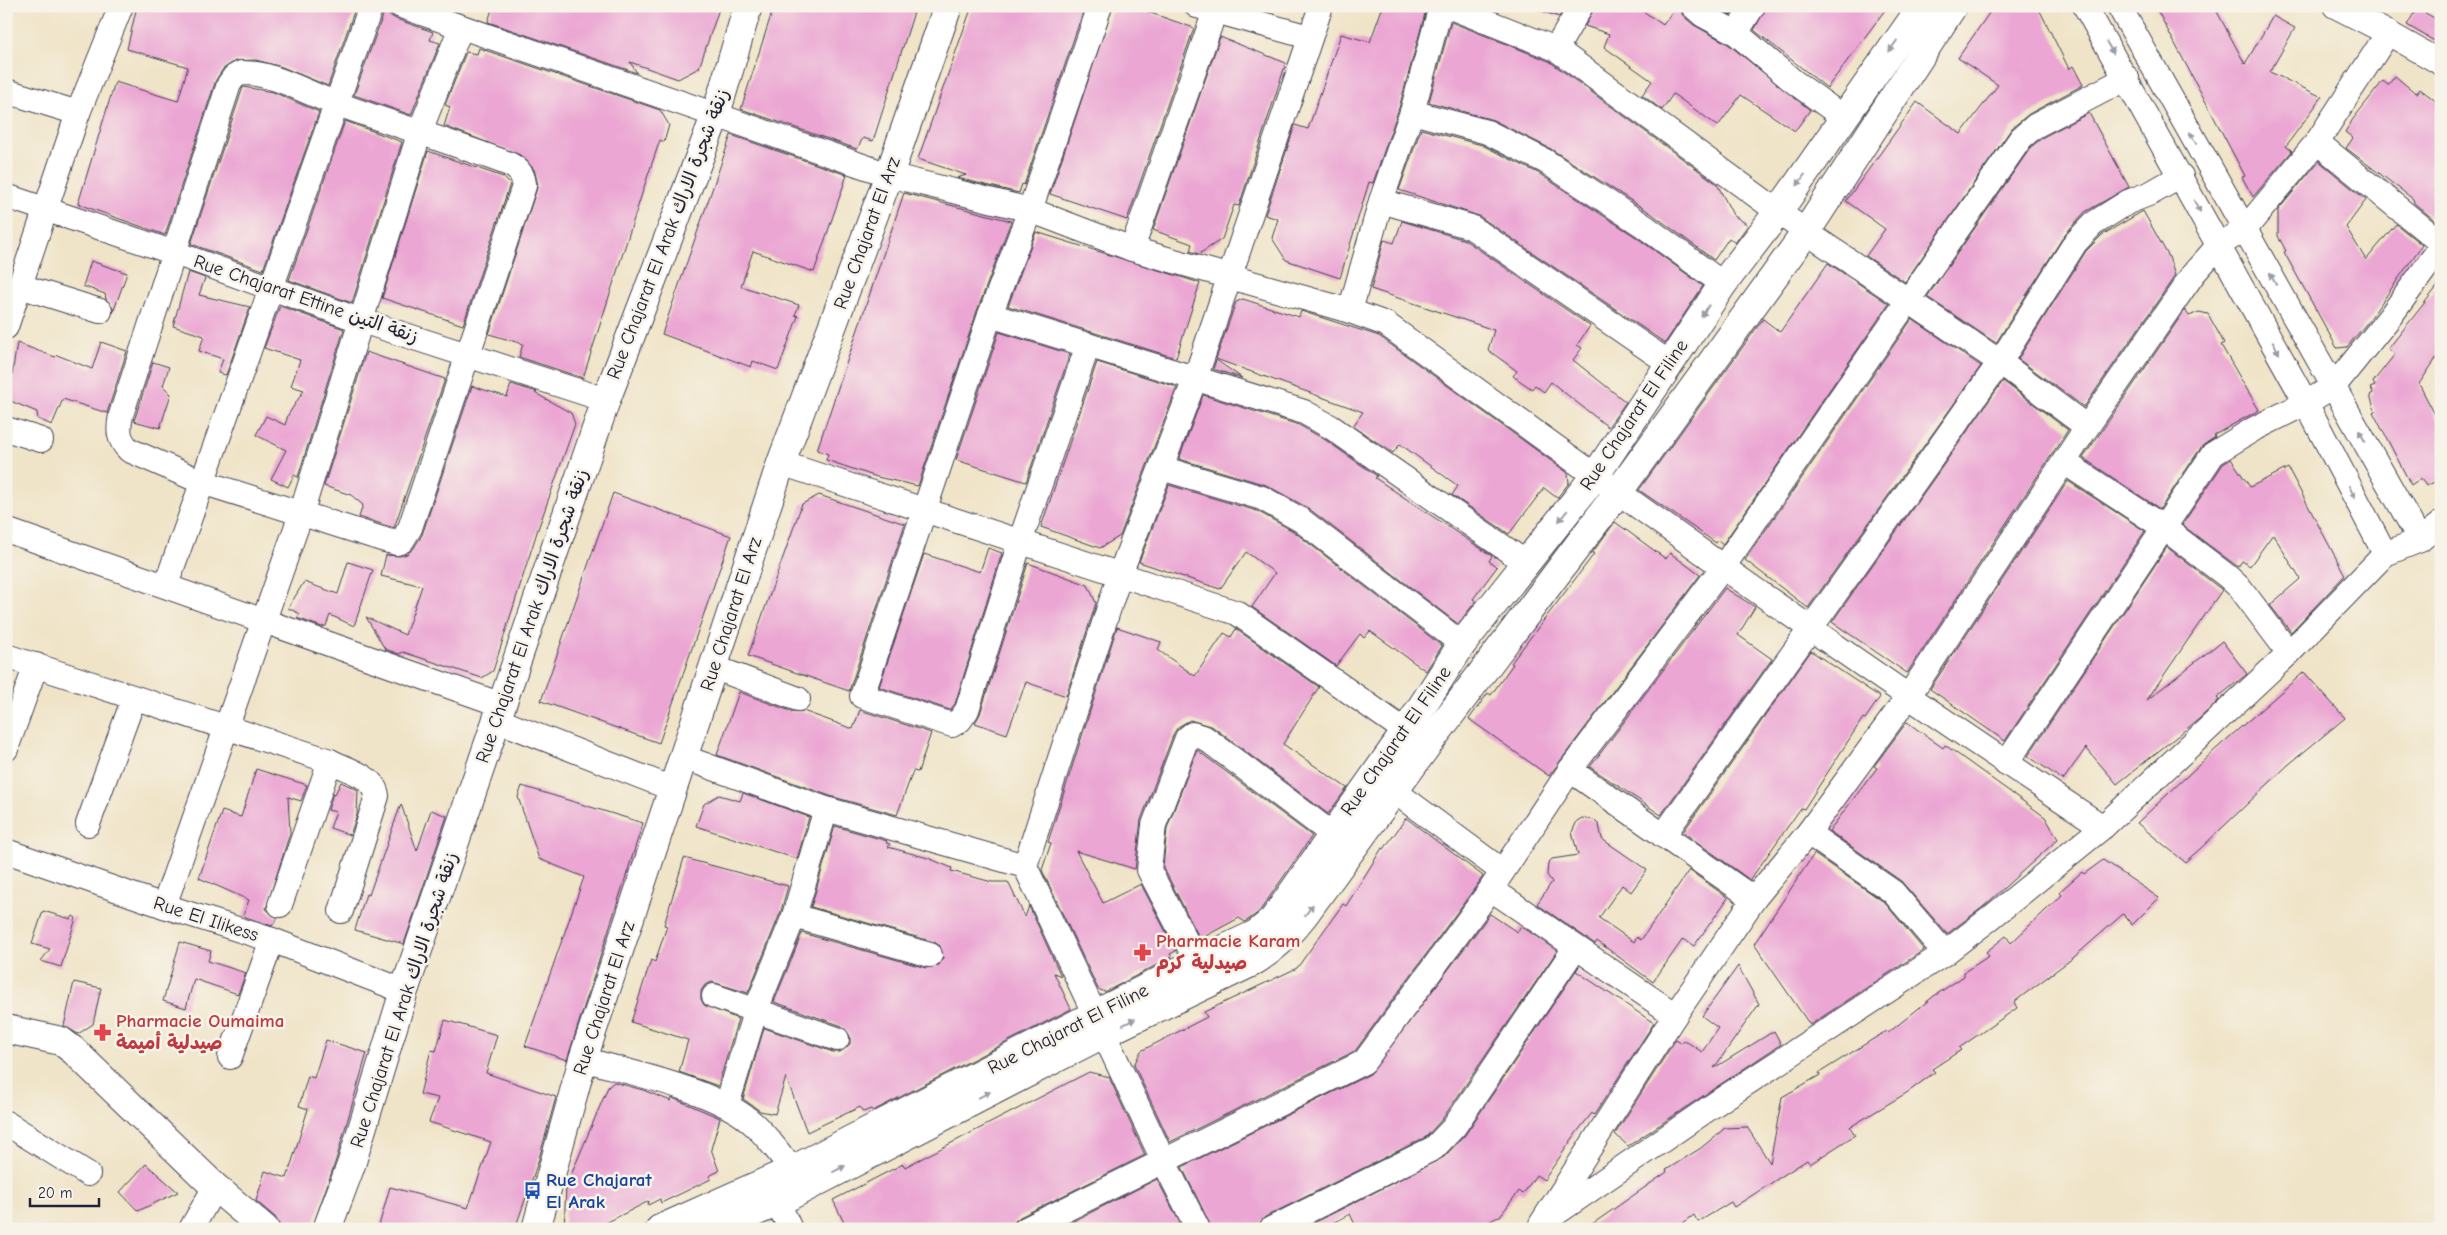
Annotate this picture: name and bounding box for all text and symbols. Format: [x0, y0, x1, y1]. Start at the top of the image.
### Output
one-way arrow [1888, 39, 1898, 53]
one-way arrow [2105, 42, 2114, 55]
street label: Rue Chajarat El Arak زنقة شجرة الاراك [602, 86, 734, 382]
one-way arrow [2189, 131, 2198, 145]
street label: Rue Chajarat El Arz [829, 154, 905, 312]
one-way arrow [1796, 173, 1806, 186]
one-way arrow [2193, 198, 2201, 213]
street label: Rue Chajarat Ettine زنقة التين [191, 250, 421, 348]
one-way arrow [2269, 272, 2277, 287]
one-way arrow [1700, 304, 1710, 318]
street label: Rue Chajarat El Filine [1575, 335, 1693, 495]
one-way arrow [2271, 341, 2280, 355]
one-way arrow [2357, 430, 2366, 443]
street label: Rue Chajarat El Arak زنقة شجرة الاراك [471, 466, 593, 766]
one-way arrow [2348, 484, 2356, 499]
one-way arrow [1558, 509, 1568, 523]
street label: Rue Chajarat El Arz [696, 534, 766, 694]
street label: Rue Chajarat El Filine [1336, 662, 1456, 820]
street label: Rue Chajarat El Arak زنقة شجرة الاراك [346, 849, 462, 1151]
street label: Rue El Ilikess [151, 892, 261, 946]
one-way arrow [1303, 904, 1314, 917]
street label: Rue Chajarat El Arz [569, 918, 639, 1078]
place label: Pharmacie Karam صيدلية كرم [1156, 930, 1300, 977]
pharmacy icon: Pharmacie Karam صيدلية كرم [1132, 942, 1152, 962]
street label: Rue Chajarat El Filine [984, 979, 1152, 1079]
place label: Pharmacie Oumaima صيدلية أميمة [116, 1010, 284, 1054]
one-way arrow [1122, 1018, 1136, 1026]
pharmacy icon: Pharmacie Oumaima صيدلية أميمة [92, 1022, 112, 1042]
one-way arrow [977, 1091, 991, 1099]
one-way arrow [832, 1165, 846, 1173]
place label: Rue Chajarat El Arak [546, 1169, 652, 1213]
scale bar [30, 1175, 99, 1207]
bus stop icon: Rue Chajarat El Arak [522, 1181, 542, 1201]
text: 20 m [38, 1184, 72, 1202]

